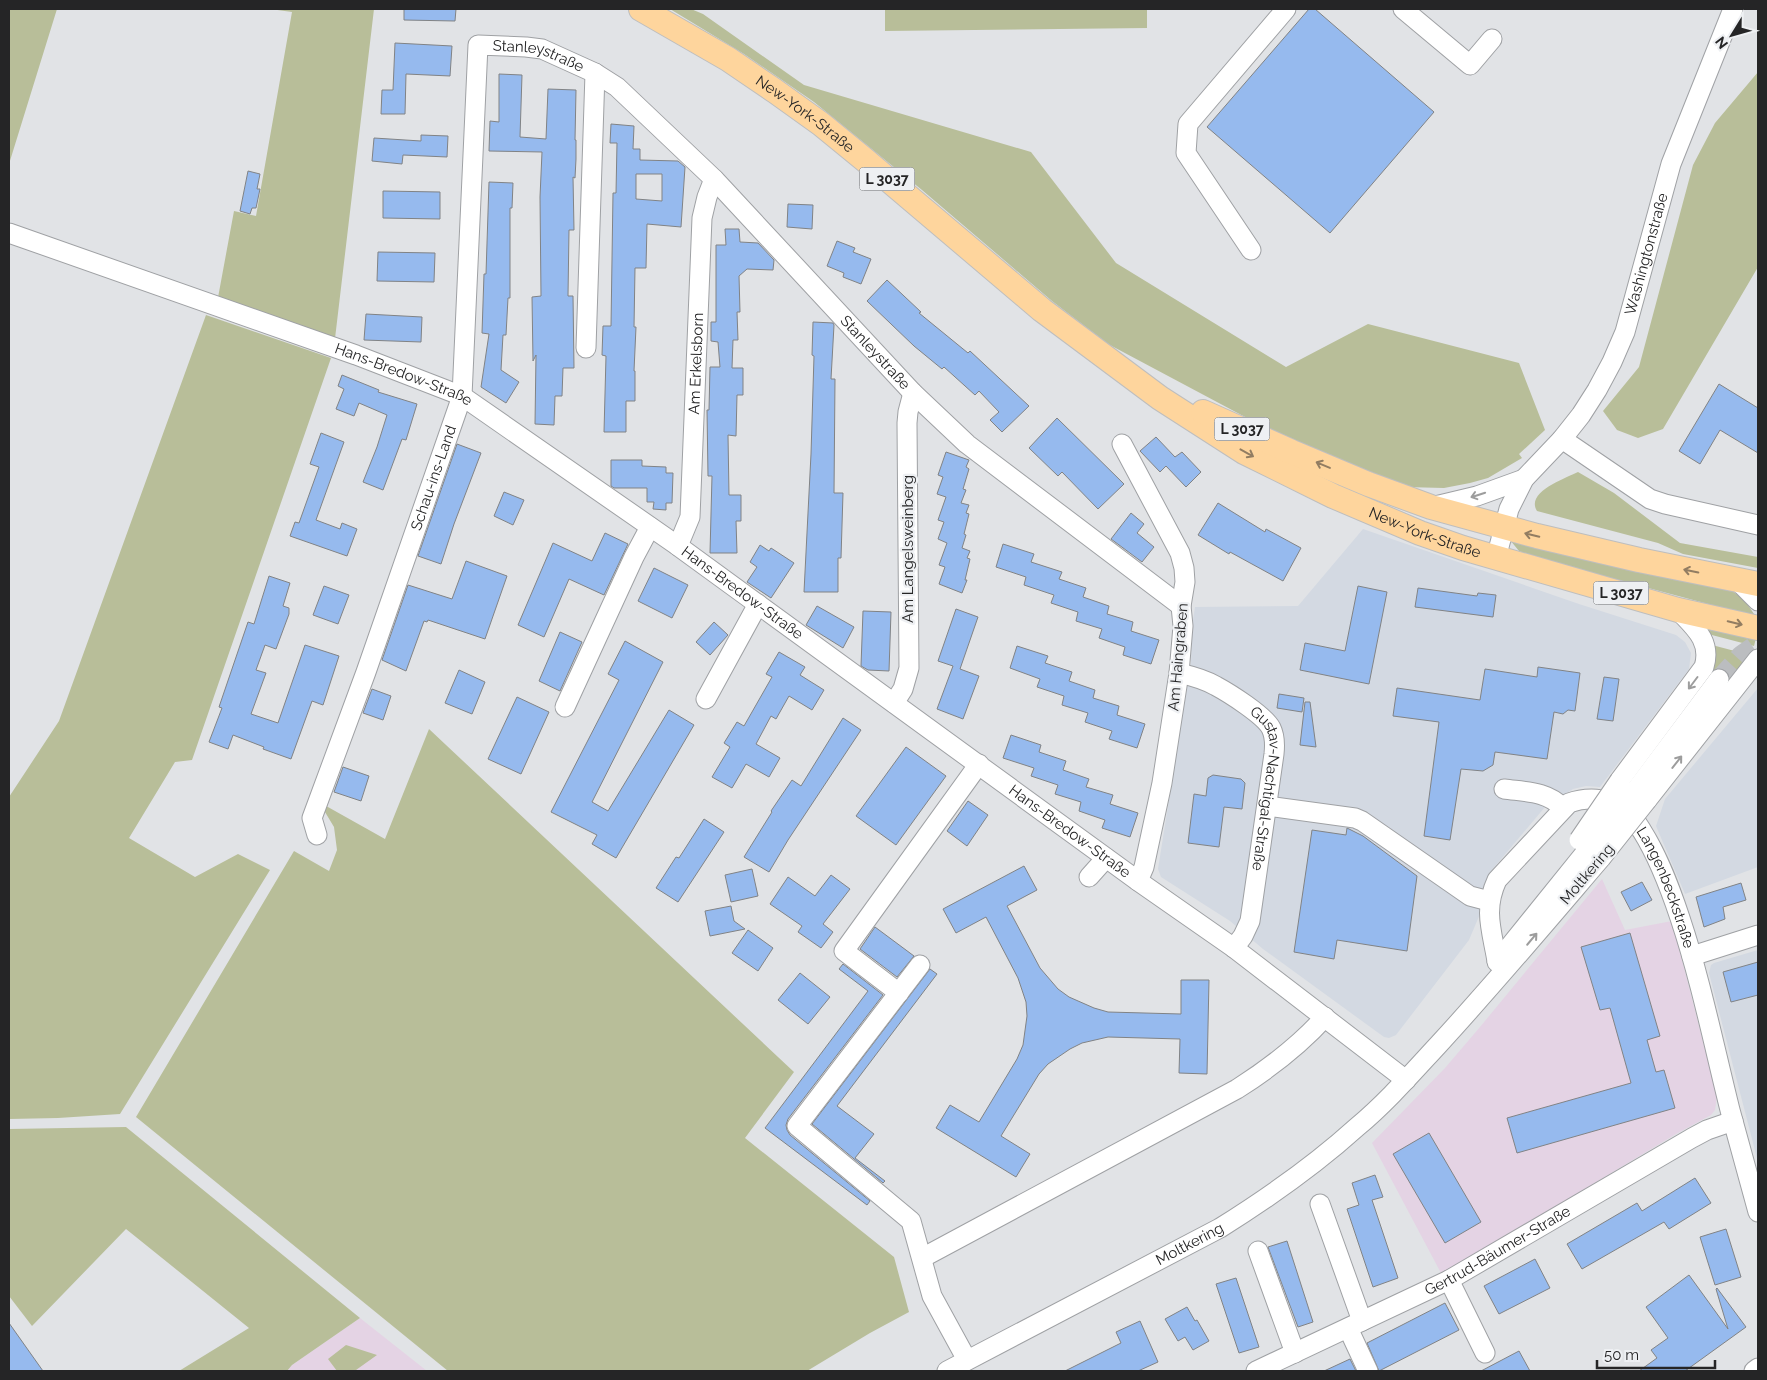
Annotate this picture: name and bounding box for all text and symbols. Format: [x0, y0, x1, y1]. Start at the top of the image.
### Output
north arrow [1707, 10, 1757, 60]
text: N [1712, 34, 1731, 52]
street label: Stanleystraße [492, 37, 587, 76]
street label: New-York-Straße [752, 72, 858, 157]
road number: L 3037 [860, 168, 914, 190]
street label: Washingtonstraße [1621, 191, 1672, 317]
street label: Am Erkelsborn [685, 312, 707, 415]
street label: Stanleystraße [837, 312, 914, 393]
street label: Hans-Bredow-Straße [332, 339, 476, 410]
road number: L 3037 [1214, 418, 1270, 440]
street label: Schau-ins-Land [407, 423, 460, 533]
one-way arrow [1239, 449, 1254, 458]
one-way arrow [1316, 459, 1331, 469]
street label: Am Langelsweinberg [899, 475, 917, 623]
one-way arrow [1470, 490, 1486, 500]
street label: New-York-Straße [1366, 503, 1483, 562]
one-way arrow [1525, 529, 1541, 539]
street label: Hans-Bredow-Straße [678, 543, 807, 643]
one-way arrow [1683, 566, 1699, 575]
road number: L 3037 [1594, 582, 1648, 604]
street label: Am Haingraben [1164, 602, 1192, 712]
one-way arrow [1727, 619, 1743, 628]
one-way arrow [1688, 676, 1698, 690]
street label: Gustav-Nachtigal-Straße [1247, 702, 1284, 872]
one-way arrow [1672, 756, 1683, 769]
street label: Hans-Bredow-Straße [1005, 781, 1134, 882]
street label: Langenbeckstraße [1633, 823, 1698, 951]
street label: Moltkering [1556, 840, 1618, 908]
one-way arrow [1526, 933, 1538, 946]
street label: Gertrud-Bäumer-Straße [1422, 1202, 1574, 1299]
street label: Moltkering [1153, 1219, 1227, 1269]
scale bar [1597, 1338, 1714, 1370]
text: 50 m [1604, 1346, 1639, 1364]

